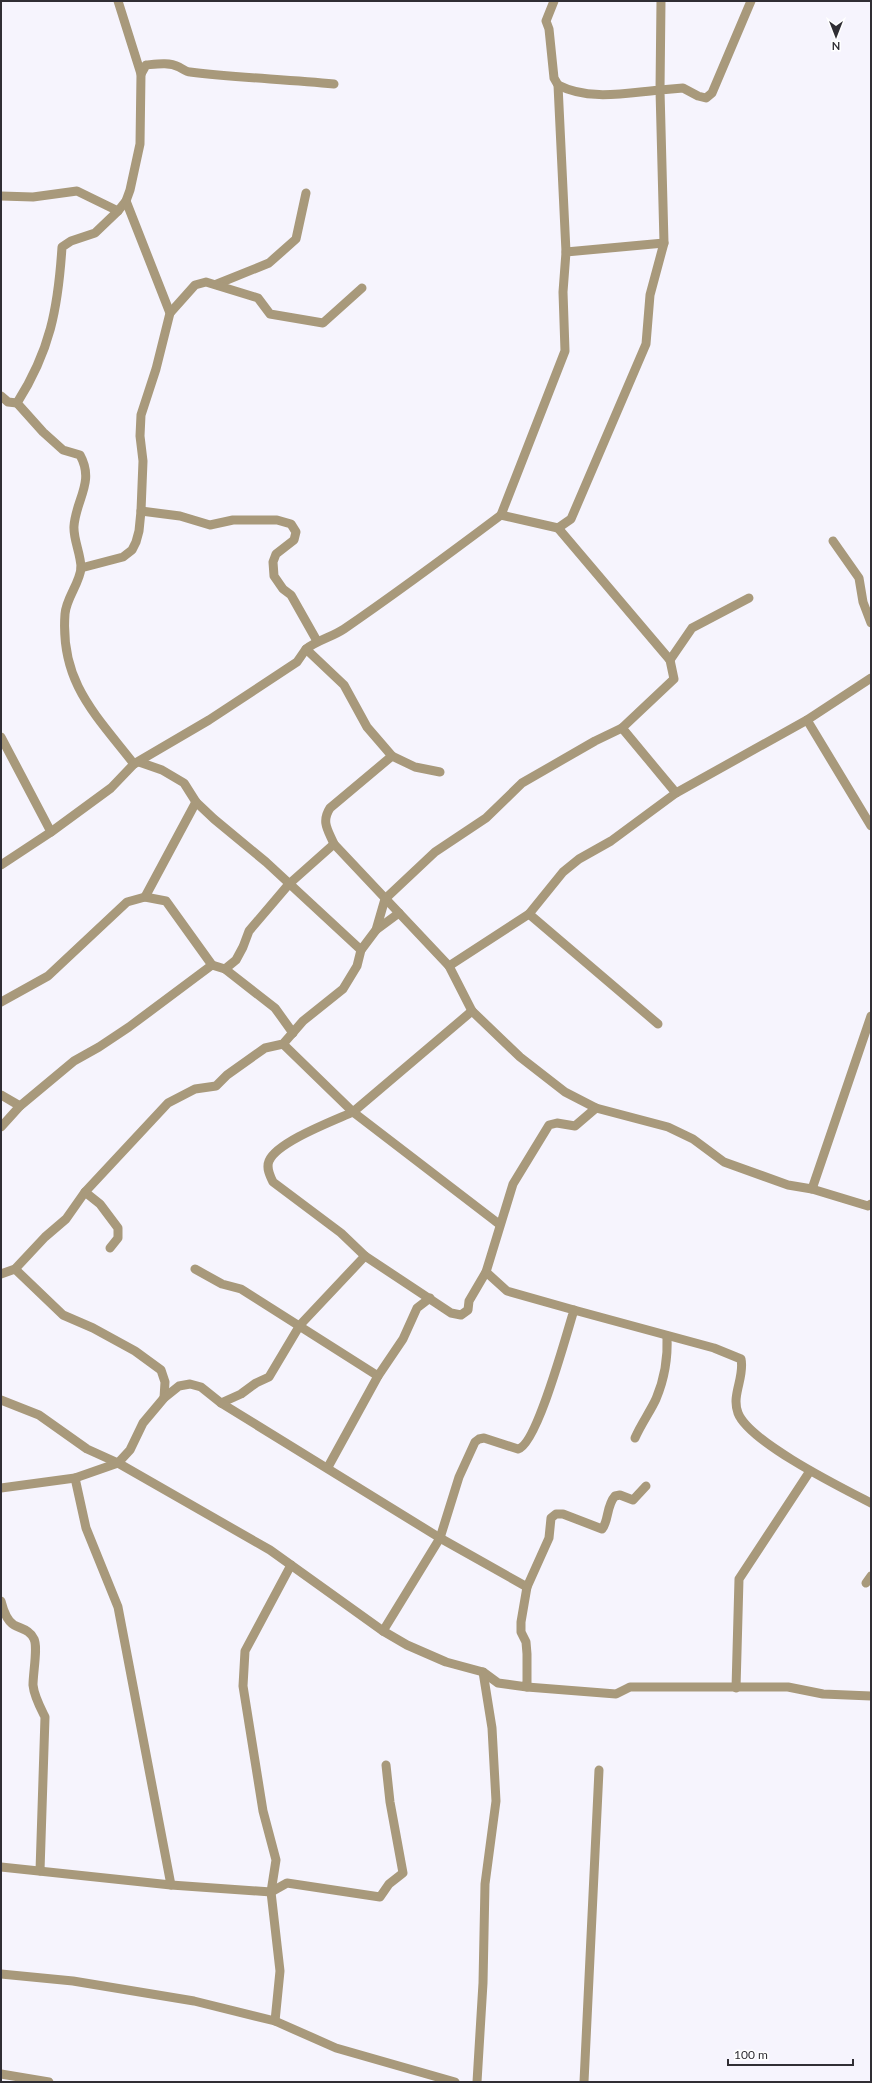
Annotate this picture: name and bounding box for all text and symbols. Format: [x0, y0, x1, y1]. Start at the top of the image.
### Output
north arrow [816, 16, 856, 56]
text: N [832, 40, 840, 53]
scale bar [728, 2041, 853, 2067]
text: 100 m [734, 2047, 768, 2062]

